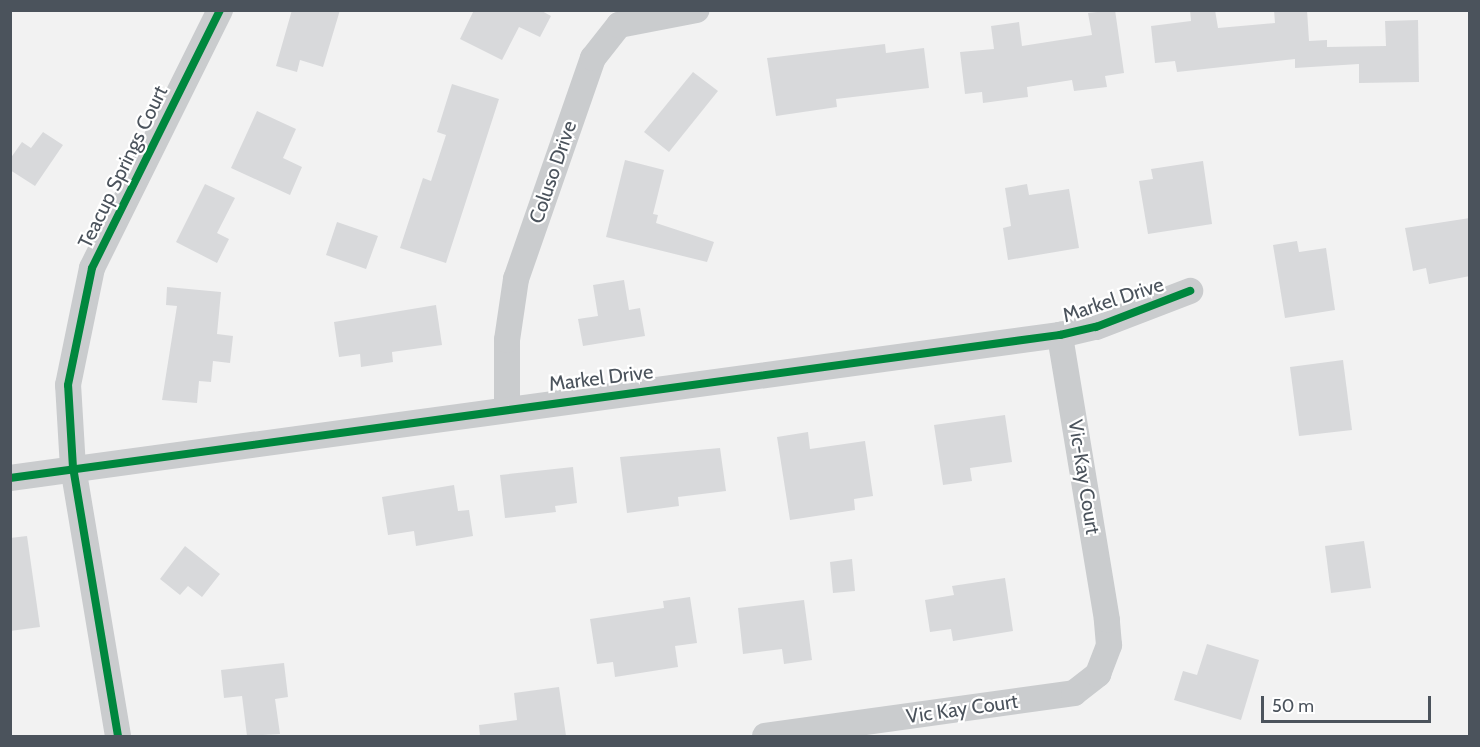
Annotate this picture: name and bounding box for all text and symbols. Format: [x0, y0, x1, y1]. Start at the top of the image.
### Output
street label: Teacup Springs Court [73, 82, 173, 252]
street label: Coluso Drive [524, 118, 582, 226]
street label: Markel Drive [1059, 272, 1167, 328]
street label: Markel Drive [547, 360, 655, 396]
street label: Vic-Kay Court [1063, 418, 1105, 536]
scale bar [1264, 684, 1434, 722]
street label: Vic Kay Court [905, 689, 1019, 729]
text: 50 m [1272, 695, 1314, 717]

